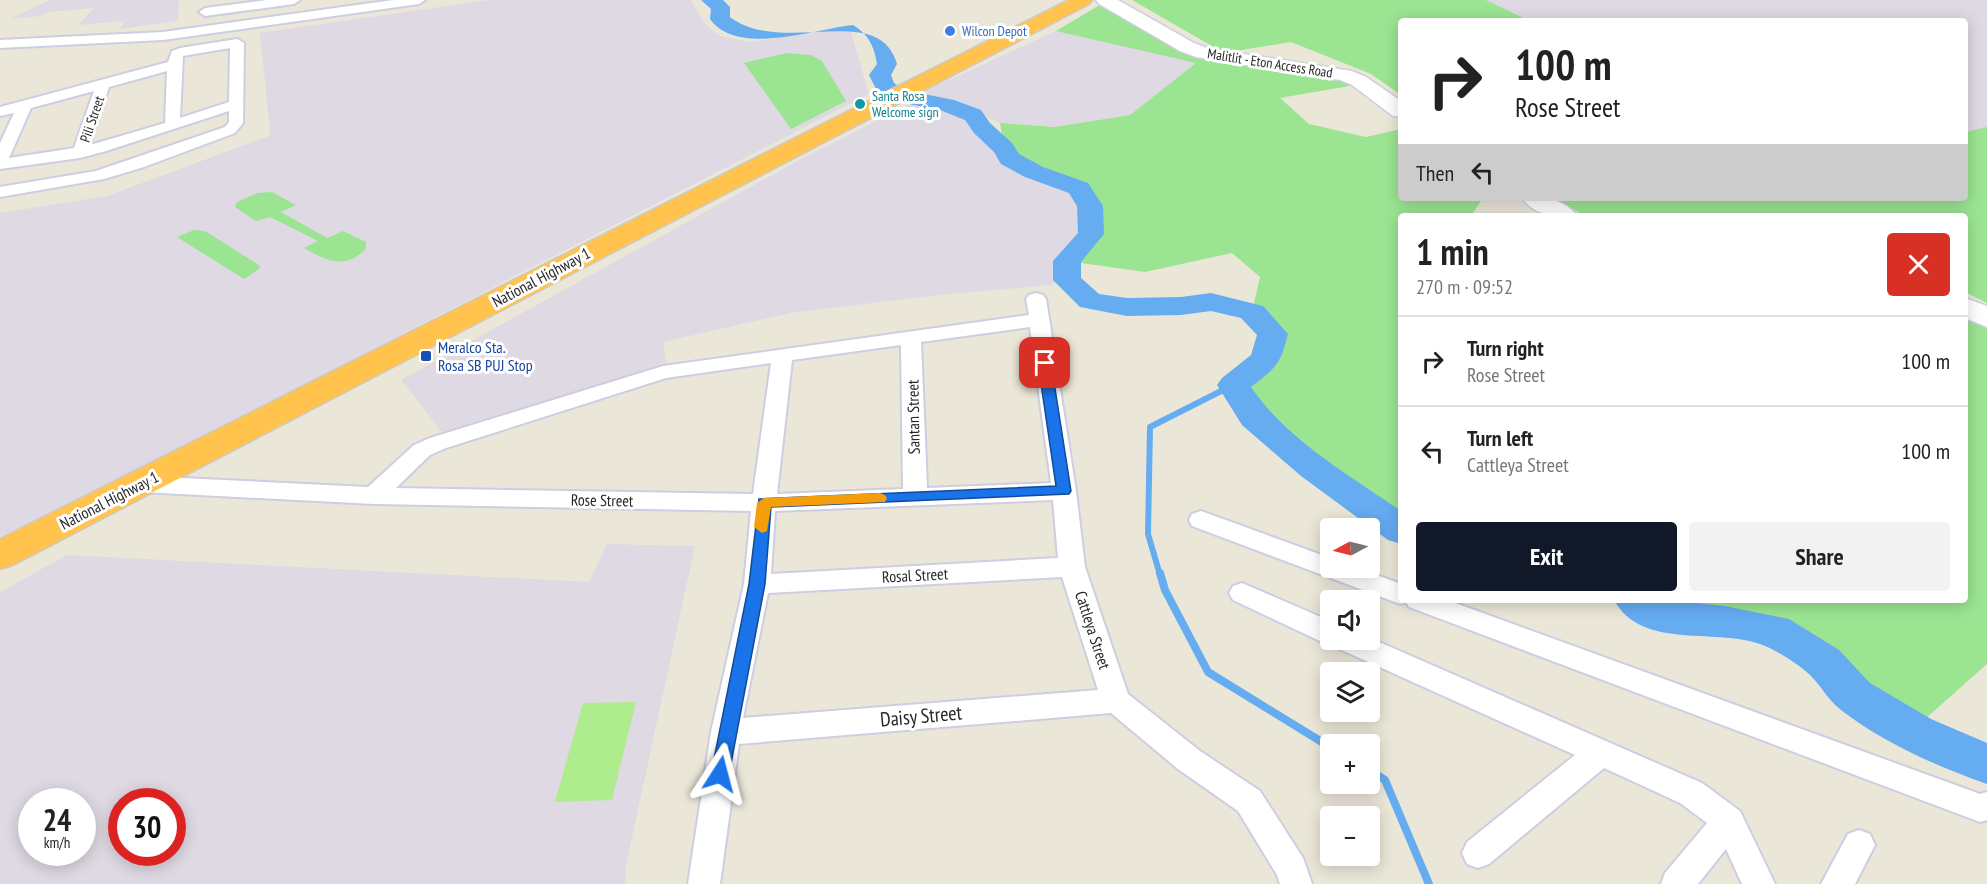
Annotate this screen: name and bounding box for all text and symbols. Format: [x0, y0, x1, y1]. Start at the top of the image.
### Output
place label: Wilcon Depot [962, 22, 1027, 40]
marker: Wilcon Depot [943, 24, 957, 38]
text: 100 m [1515, 37, 1612, 92]
icon: right [1416, 42, 1494, 120]
street label: Malitlit - Eton Access Road [1206, 44, 1334, 82]
place label: Santa Rosa Welcome sign [872, 87, 939, 121]
text: Rose Street [1515, 90, 1620, 124]
street label: Pili Street [76, 93, 108, 144]
marker: Santa Rosa Welcome sign [853, 97, 867, 111]
icon: left [1466, 156, 1499, 189]
text: Then [1416, 159, 1454, 187]
text: 1 min [1416, 228, 1489, 275]
button: close [1887, 233, 1950, 296]
street label: National Highway 1 [488, 243, 594, 311]
text: 270 m · 09:52 [1416, 274, 1513, 300]
text: Turn right [1467, 334, 1544, 362]
place label: Meralco Sta. Rosa SB PUJ Stop [438, 337, 533, 375]
pin [1019, 337, 1070, 388]
icon: right [1416, 345, 1449, 378]
icon: arrive [1028, 346, 1061, 379]
text: 100 m [1901, 347, 1950, 375]
marker: Meralco Sta. Rosa SB PUJ Stop [419, 349, 433, 363]
text: Rose Street [1467, 362, 1545, 388]
street label: Santan Street [902, 379, 924, 454]
text: Turn left [1467, 424, 1533, 452]
icon: left [1416, 435, 1449, 468]
text: 100 m [1901, 437, 1950, 465]
text: Cattleya Street [1467, 452, 1569, 478]
street label: National Highway 1 [56, 466, 162, 534]
street label: Rose Street [571, 489, 634, 511]
north arrow [1320, 518, 1380, 578]
map controls [1320, 518, 1380, 866]
button: Exit [1416, 522, 1677, 591]
button: Share [1689, 522, 1950, 591]
street label: Rosal Street [882, 563, 949, 587]
street label: Cattleya Street [1071, 588, 1115, 672]
button: sound [1320, 590, 1380, 650]
button: layers [1320, 662, 1380, 722]
street label: Daisy Street [879, 699, 964, 733]
button: + [1320, 734, 1380, 794]
position arrow [688, 742, 752, 806]
speed limit sign: 30 [108, 788, 186, 866]
text: 24 [43, 800, 71, 839]
button: − [1320, 806, 1380, 866]
text: km/h [44, 833, 70, 852]

